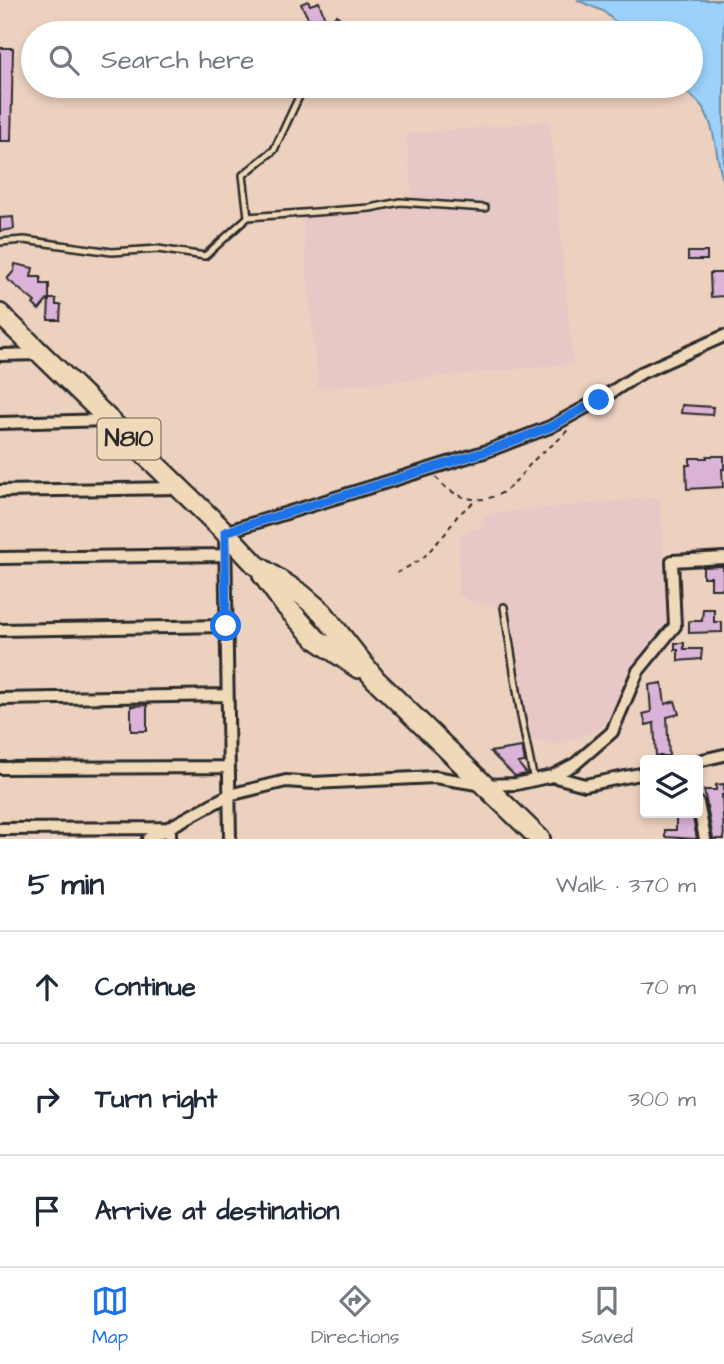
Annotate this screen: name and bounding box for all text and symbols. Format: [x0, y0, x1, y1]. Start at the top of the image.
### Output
search box [21, 21, 703, 98]
icon: search [45, 41, 83, 79]
text: Search here [101, 42, 254, 78]
route end [583, 384, 614, 415]
road number: N810 [97, 418, 160, 460]
route start [210, 610, 241, 641]
map controls [640, 755, 703, 818]
button: layers [640, 755, 703, 818]
text: 5 min [28, 864, 104, 906]
text: Walk · 370 m [556, 869, 696, 901]
icon: ahead [28, 968, 66, 1006]
text: Continue [95, 969, 196, 1005]
text: 70 m [640, 971, 696, 1003]
icon: right [28, 1080, 66, 1118]
text: Turn right [95, 1081, 217, 1117]
text: 300 m [628, 1083, 696, 1115]
icon: arrive [28, 1192, 66, 1230]
text: Arrive at destination [95, 1193, 340, 1229]
tab: Map [91, 1282, 129, 1351]
tab: Directions [311, 1282, 399, 1351]
tab: Saved [581, 1282, 633, 1351]

